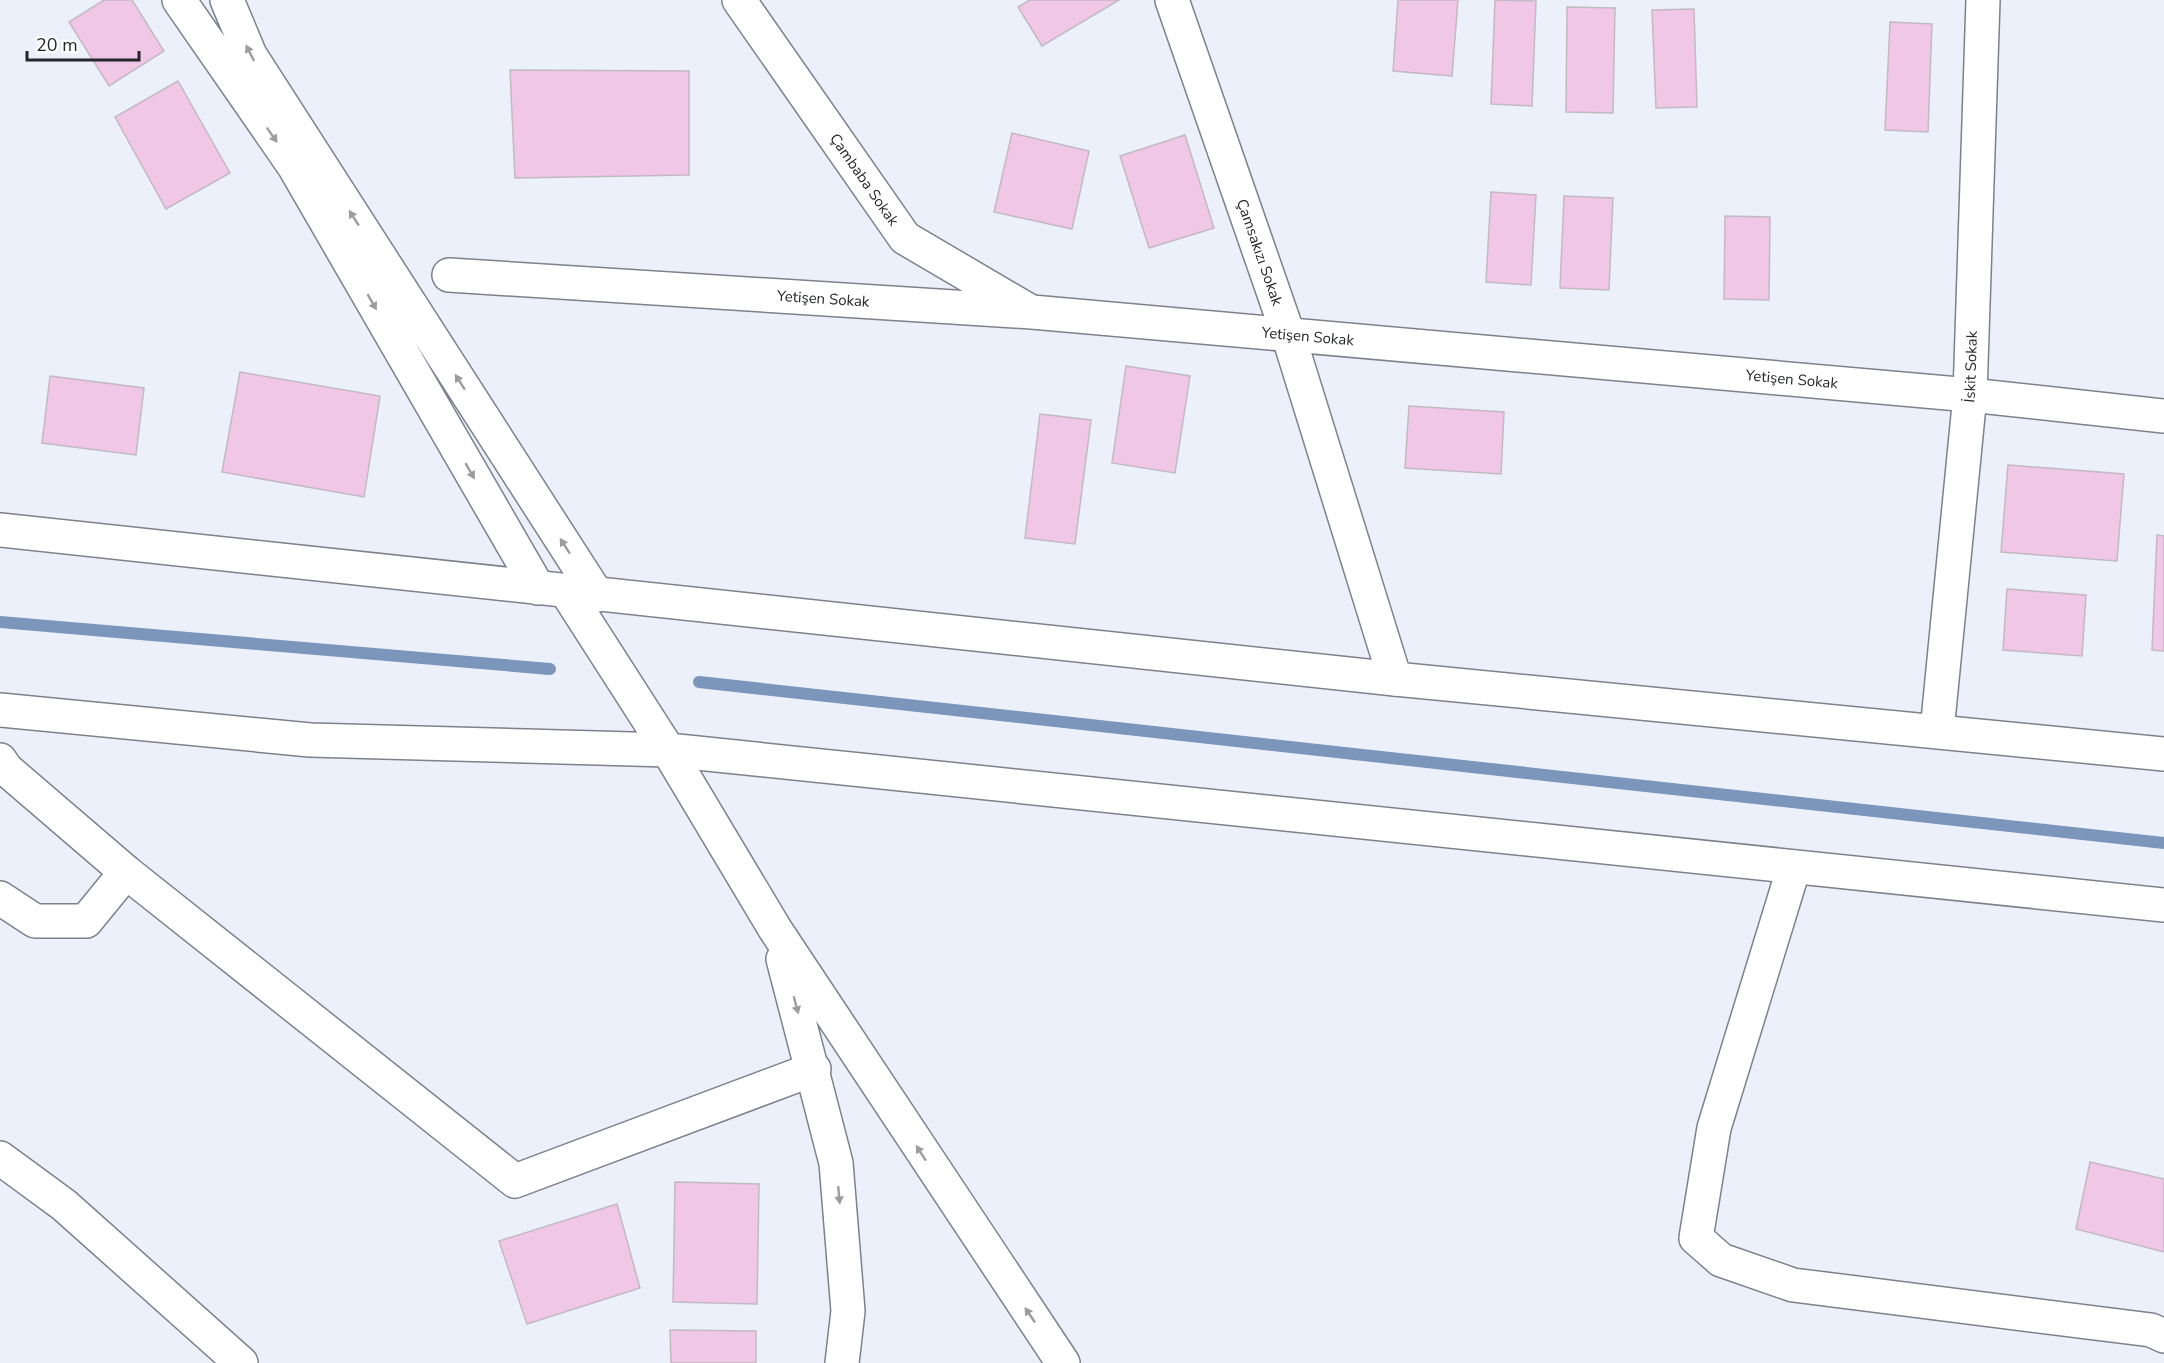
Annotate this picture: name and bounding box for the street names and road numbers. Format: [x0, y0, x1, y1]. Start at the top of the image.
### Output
street label: Çambaba Sokak [825, 129, 904, 230]
street label: Çamsakızı Sokak [1232, 196, 1288, 309]
street label: Yetişen Sokak [775, 286, 871, 312]
street label: Yetişen Sokak [1260, 322, 1355, 350]
street label: İskit Sokak [1959, 330, 1982, 403]
street label: Yetişen Sokak [1744, 365, 1839, 393]

